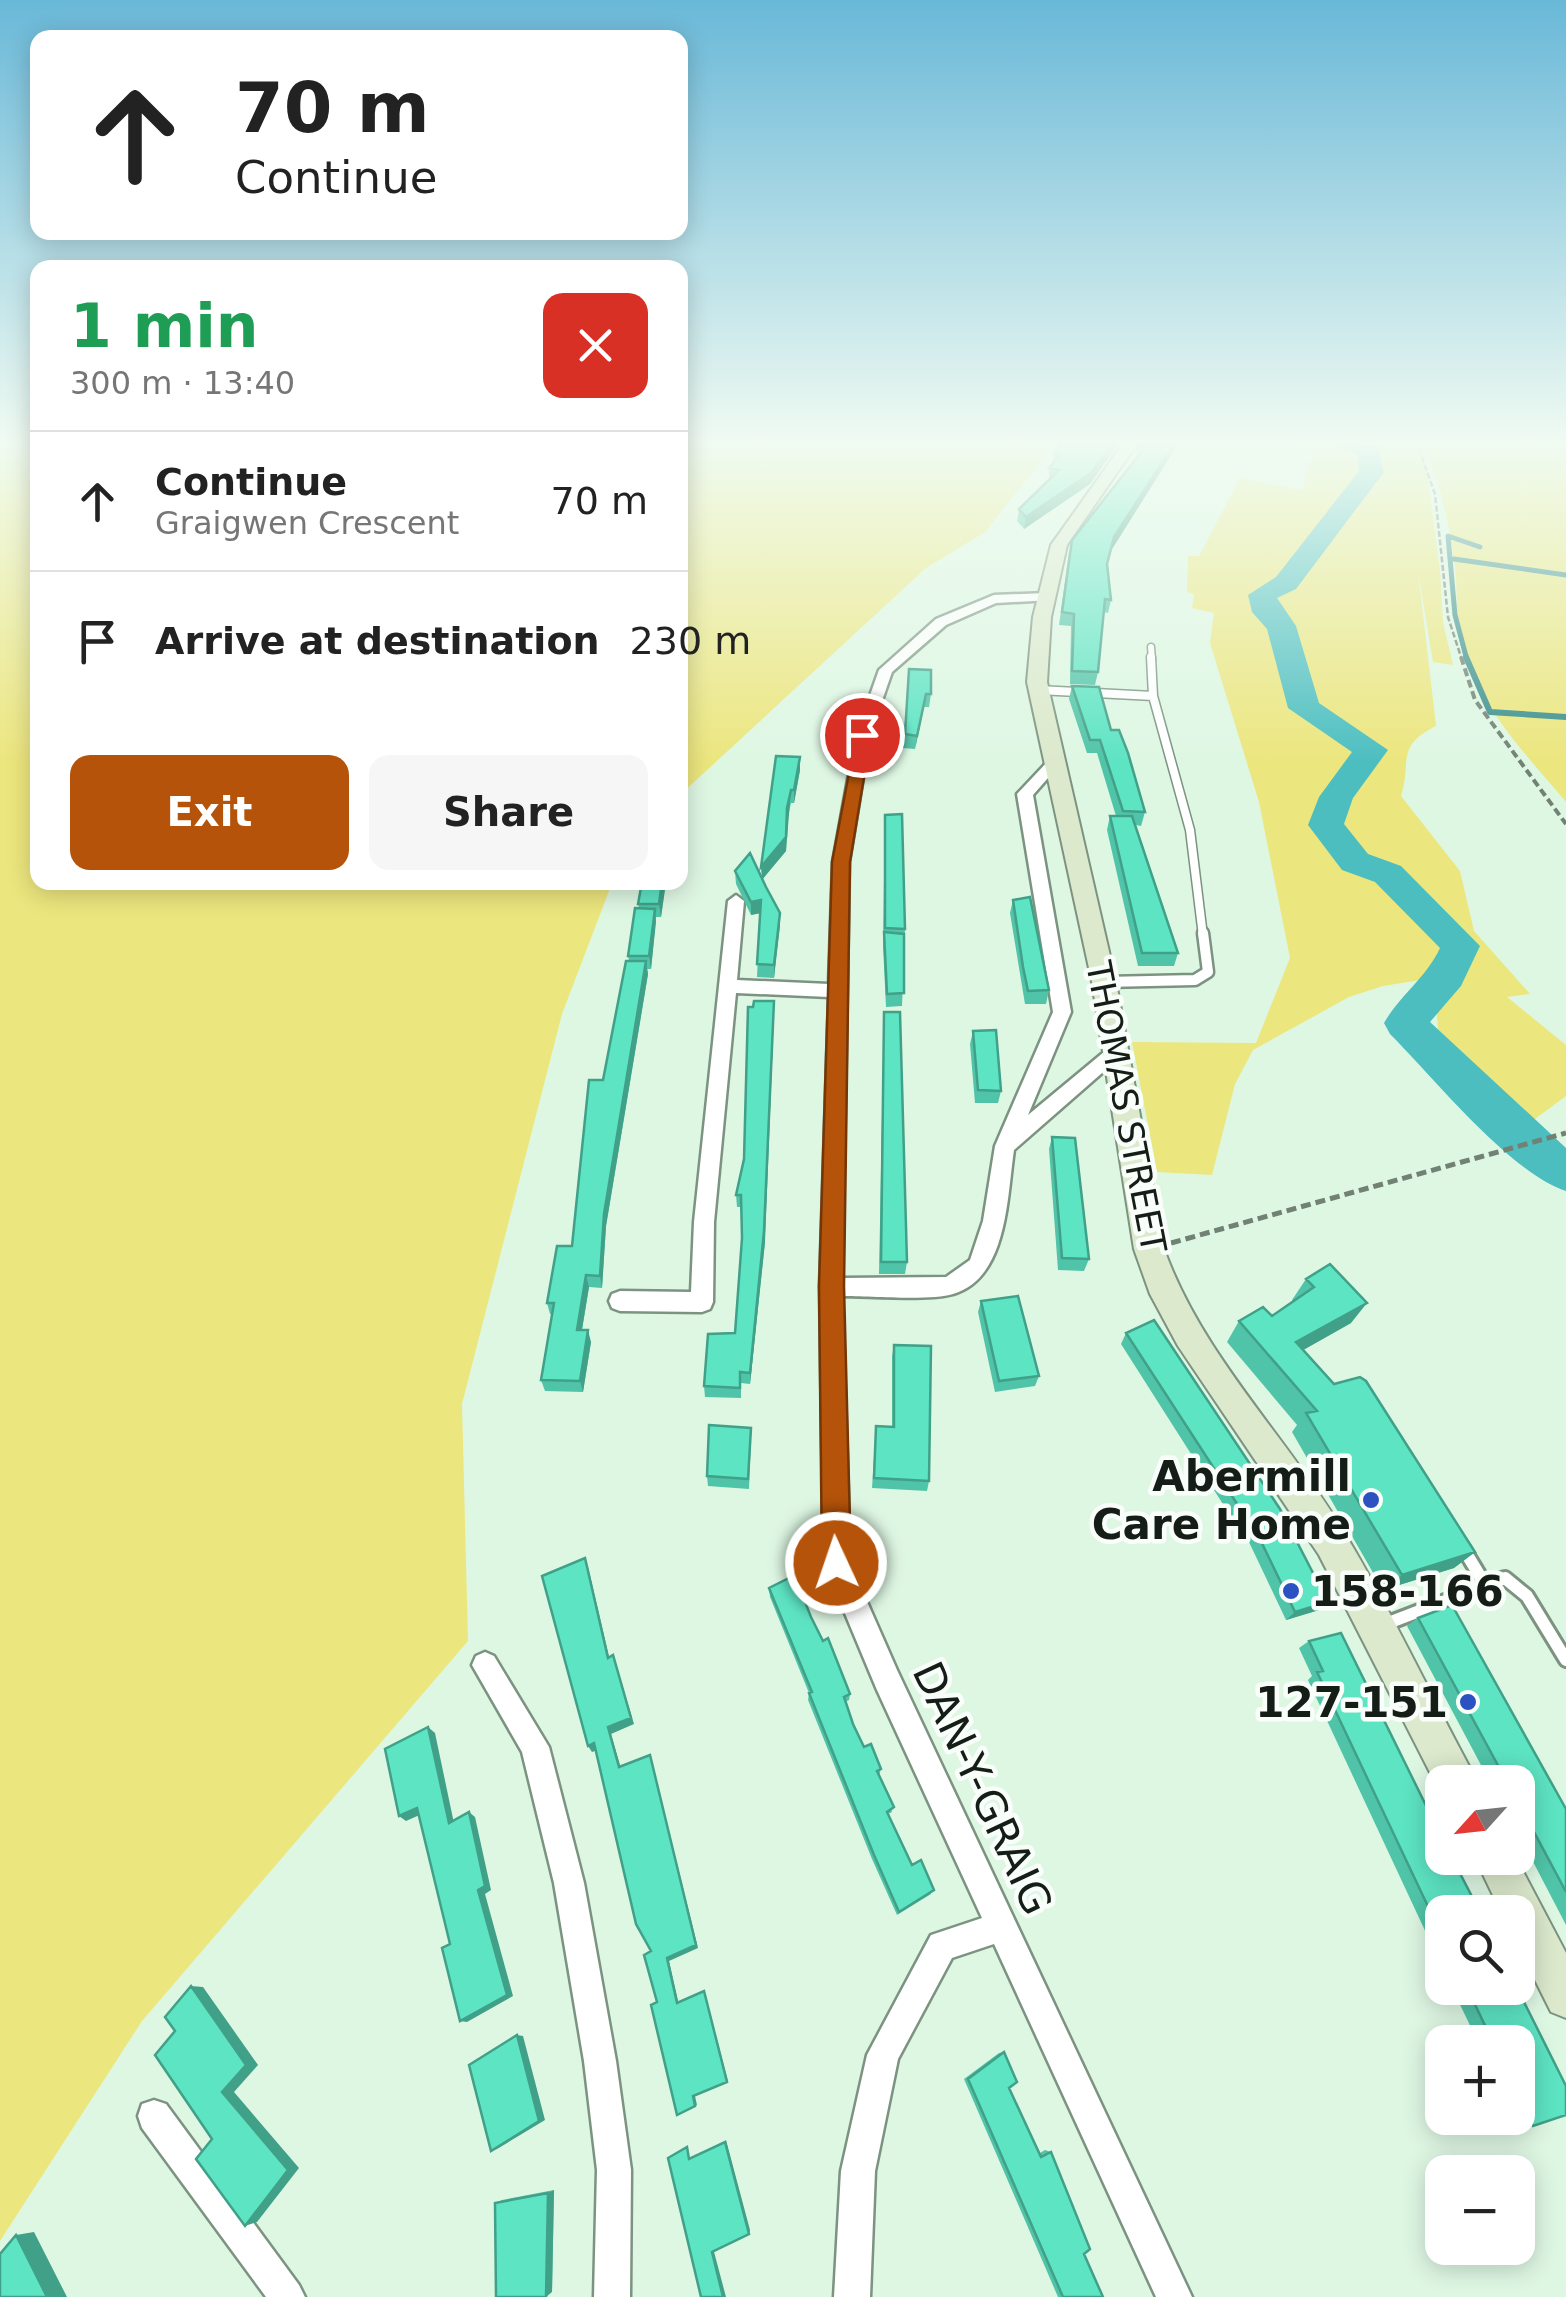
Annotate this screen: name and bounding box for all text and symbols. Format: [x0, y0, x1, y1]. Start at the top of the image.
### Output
text: 70 m [235, 67, 430, 149]
icon: ahead [70, 70, 200, 200]
text: Continue [235, 151, 437, 204]
text: 1 min [70, 291, 258, 361]
button: close [543, 293, 648, 398]
text: 300 m · 13:40 [70, 364, 295, 402]
text: Continue [155, 460, 347, 504]
icon: ahead [70, 474, 125, 529]
text: 70 m [551, 479, 648, 523]
text: Graigwen Crescent [155, 504, 459, 542]
icon: arrive [70, 614, 125, 669]
text: Arrive at destination [155, 619, 600, 663]
text: 230 m [630, 619, 751, 663]
pin [820, 693, 905, 778]
icon: arrive [835, 708, 890, 763]
button: Exit [70, 755, 349, 870]
button: Share [369, 755, 648, 870]
street label: THOMAS STREET [1078, 957, 1174, 1257]
place label: Abermill Care Home [1092, 1452, 1351, 1549]
marker: Abermill Care Home [1360, 1489, 1382, 1511]
position arrow [784, 1511, 888, 1615]
place label: 158-166 [1311, 1567, 1504, 1616]
marker: 158-166 [1280, 1580, 1302, 1602]
street label: DAN-Y-GRAIG [903, 1654, 1062, 1922]
place label: 127-151 [1255, 1678, 1448, 1727]
marker: 127-151 [1457, 1691, 1479, 1713]
north arrow [1425, 1765, 1535, 1875]
map controls [1425, 1765, 1535, 2265]
button: search [1425, 1895, 1535, 2005]
button: + [1425, 2025, 1535, 2135]
button: − [1425, 2155, 1535, 2265]

